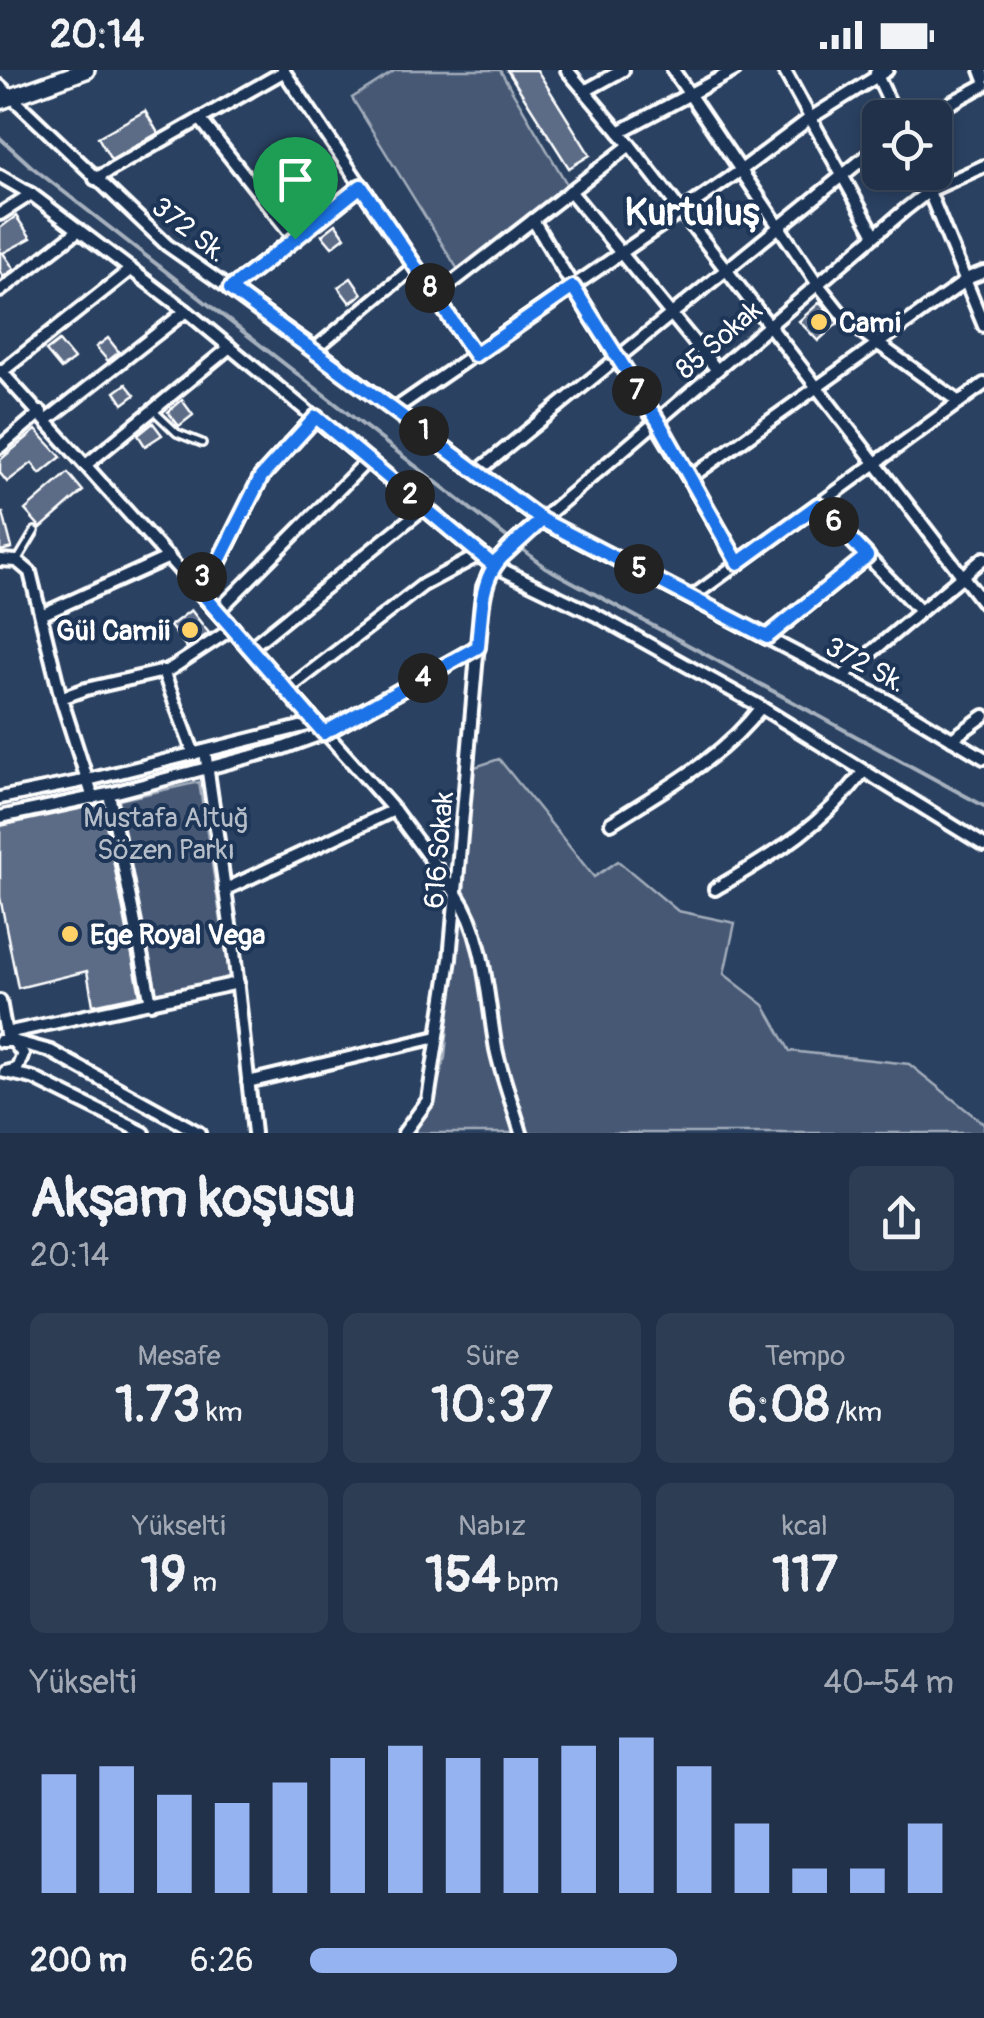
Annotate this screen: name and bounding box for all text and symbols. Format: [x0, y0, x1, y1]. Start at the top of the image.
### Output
text: 20:14 [50, 11, 144, 59]
map controls [862, 100, 952, 190]
button: locate [862, 100, 952, 190]
pin [253, 137, 338, 240]
icon: arrive [268, 152, 323, 207]
district label: Kurtuluş [624, 189, 760, 237]
street label: 372 Sk. [144, 190, 234, 271]
pin: 8 [405, 263, 455, 313]
text: 8 [423, 270, 437, 305]
street label: 85 Sokak [669, 293, 770, 387]
place label: Cami [839, 306, 901, 341]
marker: Cami [808, 311, 830, 333]
pin: 7 [612, 366, 662, 416]
text: 7 [630, 373, 644, 408]
pin: 1 [399, 406, 449, 456]
text: 1 [419, 413, 429, 448]
pin: 2 [385, 470, 435, 520]
text: 2 [402, 477, 418, 512]
pin: 6 [809, 497, 859, 547]
text: 6 [826, 504, 842, 539]
pin: 5 [614, 544, 664, 594]
text: 5 [631, 551, 647, 586]
pin: 3 [177, 552, 227, 602]
text: 3 [194, 559, 210, 594]
place label: Gül Camii [56, 614, 171, 649]
marker: Gül Camii [179, 619, 201, 641]
street label: 372 Sk. [819, 630, 912, 701]
pin: 4 [398, 653, 448, 703]
text: 4 [415, 660, 431, 695]
street label: 616 Sokak [417, 790, 462, 910]
park label: Mustafa Altuğ Sözen Parkı [83, 801, 249, 868]
place label: Ege Royal Vega [90, 918, 265, 953]
marker: Ege Royal Vega [59, 923, 81, 945]
text: Akşam koşusu [30, 1164, 356, 1233]
button: share [849, 1166, 954, 1271]
text: 20:14 [30, 1236, 109, 1276]
text: Mesafe [138, 1339, 221, 1374]
text: Süre [465, 1339, 519, 1374]
text: Tempo [765, 1339, 845, 1374]
text: 1.73 [115, 1374, 200, 1437]
text: 10:37 [431, 1374, 553, 1437]
text: 6:08 [728, 1374, 830, 1437]
text: km [200, 1395, 243, 1430]
text: /km [830, 1395, 882, 1430]
text: Yükselti [132, 1509, 226, 1544]
text: Nabız [458, 1509, 526, 1544]
text: kcal [782, 1509, 828, 1544]
text: 19 [141, 1544, 186, 1607]
text: 154 [425, 1544, 501, 1607]
text: 117 [772, 1544, 838, 1607]
text: m [186, 1565, 217, 1600]
text: bpm [501, 1565, 559, 1600]
text: Yükselti [30, 1663, 136, 1703]
text: 40–54 m [823, 1663, 954, 1703]
text: 200 m [30, 1941, 127, 1981]
text: 6:26 [190, 1941, 254, 1981]

